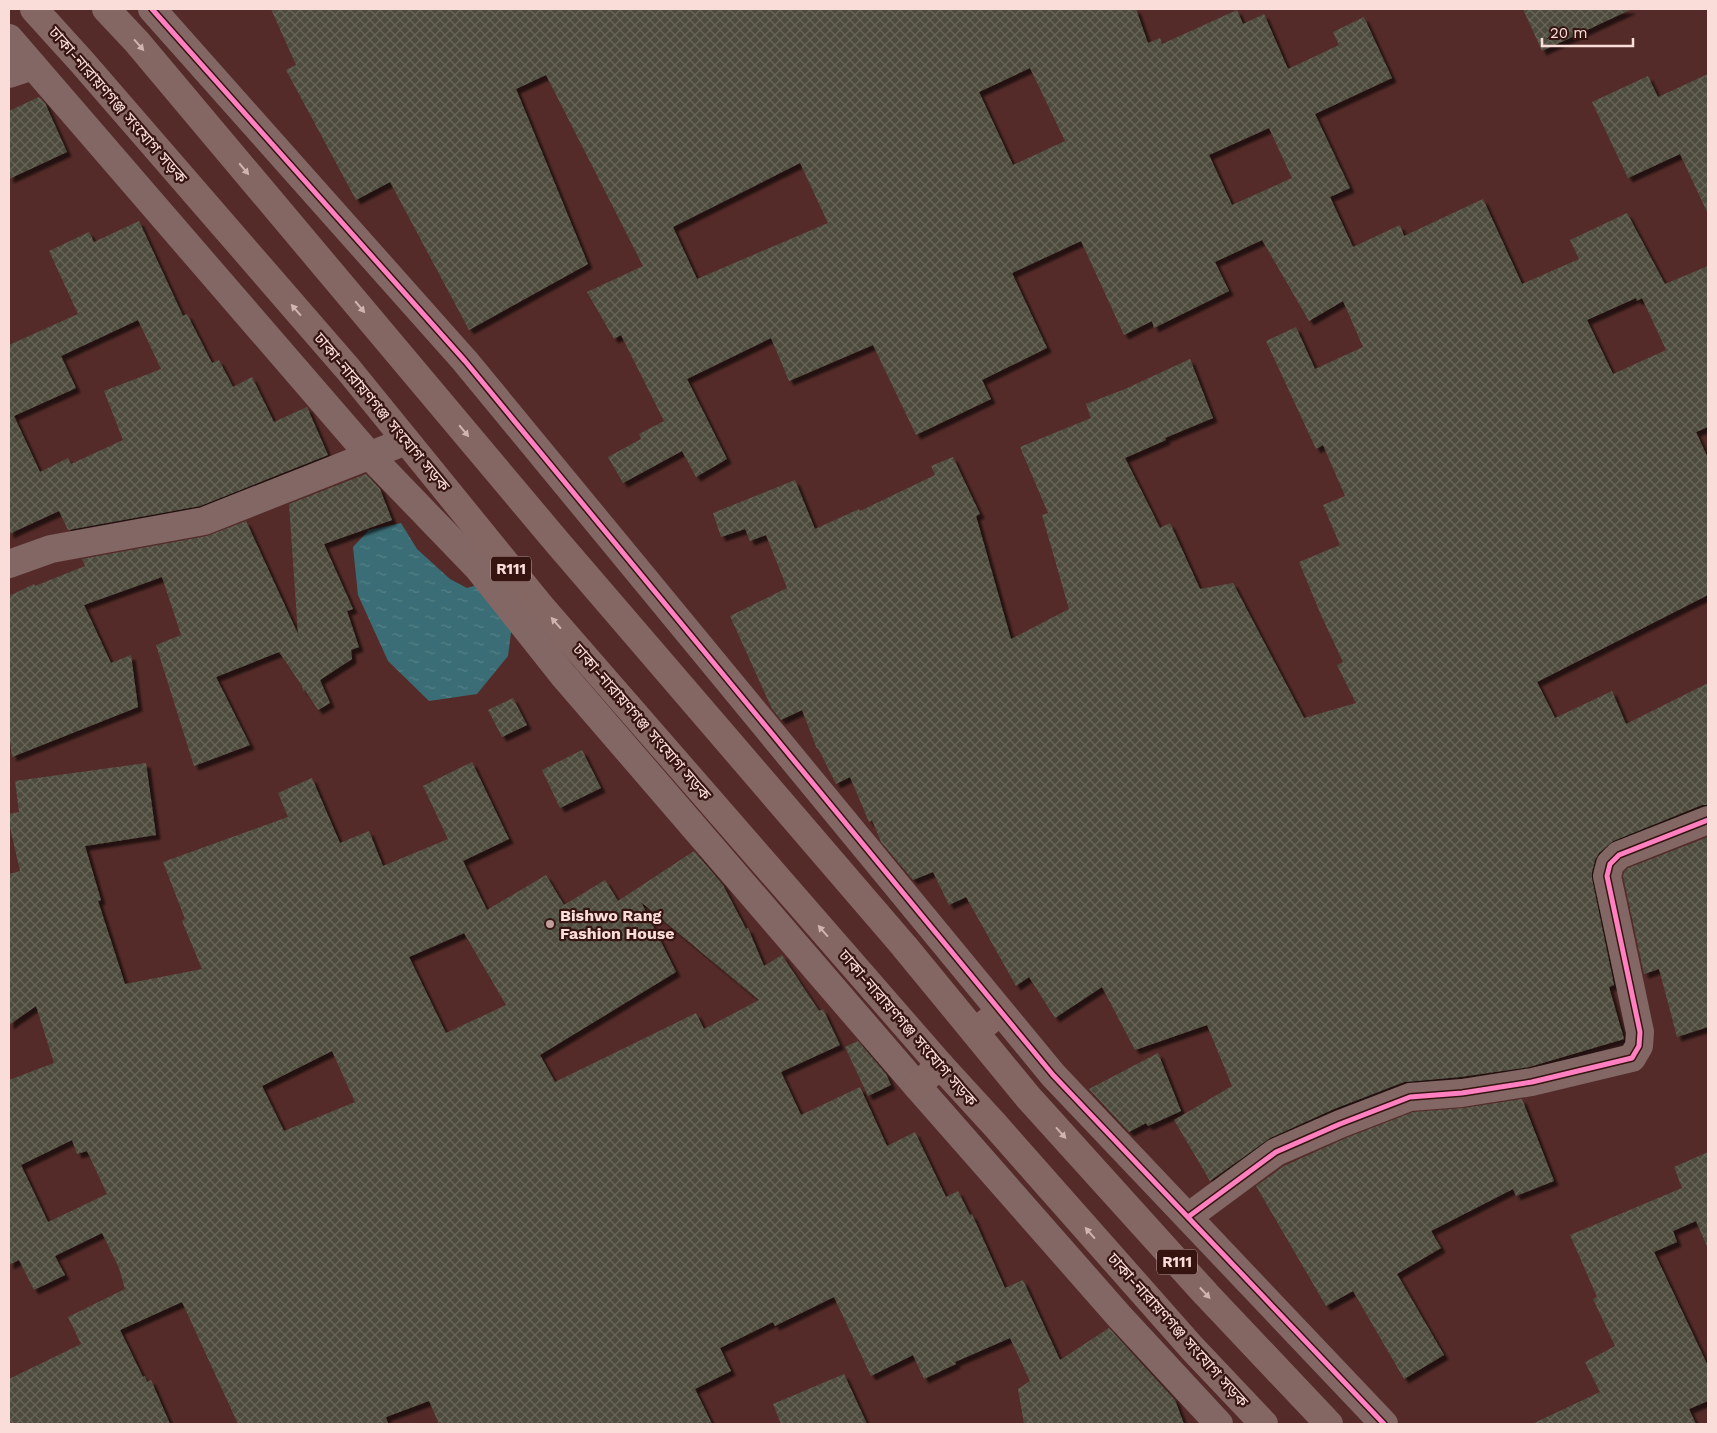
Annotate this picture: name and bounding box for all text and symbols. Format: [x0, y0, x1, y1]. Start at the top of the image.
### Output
scale bar [1542, 15, 1633, 47]
street label: ঢাকা-নারায়ণগঞ্জ সংযোগ সড়ক [44, 22, 192, 188]
text: 20 m [1550, 24, 1588, 42]
one-way arrow [133, 39, 144, 51]
one-way arrow [238, 163, 249, 175]
one-way arrow [354, 300, 366, 312]
one-way arrow [291, 303, 302, 316]
street label: ঢাকা-নারায়ণগঞ্জ সংযোগ সড়ক [309, 328, 455, 496]
one-way arrow [459, 425, 470, 438]
road number: R111 [491, 556, 531, 582]
one-way arrow [550, 618, 562, 630]
street label: ঢাকা-নারায়ণগঞ্জ সংযোগ সড়ক [568, 639, 716, 805]
place label: Bishwo Rang Fashion House [560, 906, 675, 943]
marker: Bishwo Rang Fashion House [544, 918, 556, 930]
one-way arrow [817, 926, 829, 938]
street label: ঢাকা-নারায়ণগঞ্জ সংযোগ সড়ক [834, 945, 982, 1111]
one-way arrow [1055, 1127, 1067, 1139]
one-way arrow [1084, 1227, 1096, 1239]
street label: ঢাকা-নারায়ণগঞ্জ সংযোগ সড়ক [1103, 1248, 1253, 1412]
road number: R111 [1157, 1250, 1197, 1274]
one-way arrow [1199, 1286, 1211, 1298]

